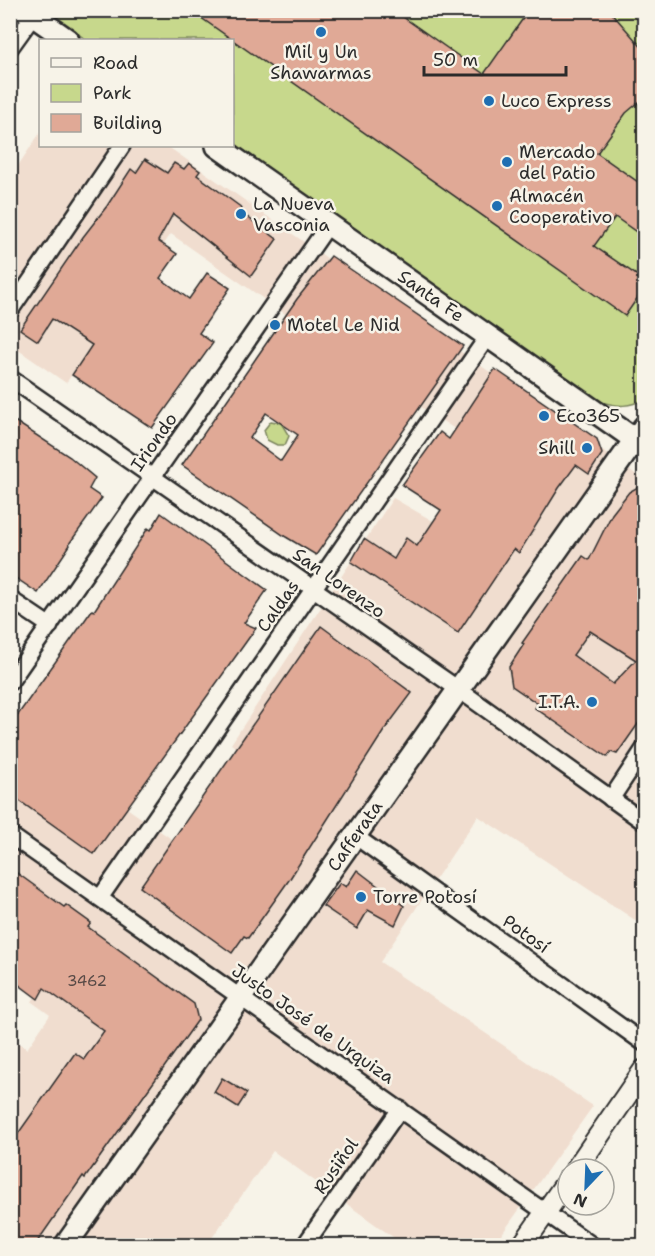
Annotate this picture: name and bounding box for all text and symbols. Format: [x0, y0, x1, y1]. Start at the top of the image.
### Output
marker: Mil y Un Shawarmas [314, 25, 328, 39]
legend [39, 39, 234, 147]
scale bar [424, 39, 566, 77]
place label: Mil y Un Shawarmas [270, 40, 372, 85]
text: 50 m [433, 48, 478, 72]
text: Road [93, 51, 138, 75]
text: Park [93, 81, 132, 105]
place label: Luco Express [501, 89, 612, 113]
marker: Luco Express [482, 94, 496, 108]
text: Building [93, 111, 162, 135]
place label: Mercado del Patio [519, 140, 596, 185]
marker: Mercado del Patio [500, 155, 514, 169]
place label: Almacén Cooperativo [509, 184, 612, 229]
place label: La Nueva Vasconia [253, 192, 334, 237]
marker: Almacén Cooperativo [490, 199, 504, 213]
marker: La Nueva Vasconia [234, 207, 248, 221]
street label: Santa Fe [393, 264, 469, 328]
place label: Motel Le Nid [287, 313, 400, 337]
marker: Motel Le Nid [268, 318, 282, 332]
place label: Eco365 [556, 404, 620, 428]
street label: Iriondo [125, 408, 183, 476]
marker: Eco365 [537, 409, 551, 423]
place label: Shill [538, 436, 576, 460]
marker: Shill [580, 441, 594, 455]
street label: San Lorenzo [288, 542, 390, 624]
street label: Caldas [251, 575, 305, 637]
place label: I.T.A. [538, 690, 580, 714]
marker: I.T.A. [585, 695, 599, 709]
street label: Cafferata [322, 796, 388, 876]
place label: Torre Potosí [373, 885, 477, 909]
marker: Torre Potosí [354, 890, 368, 904]
street label: Potosí [498, 909, 554, 959]
street label: Justo José de Urquiza [227, 959, 399, 1089]
house number: 3462 [67, 971, 107, 991]
street label: Rusiñol [308, 1133, 364, 1199]
north arrow [556, 1157, 616, 1217]
text: N [570, 1188, 590, 1212]

